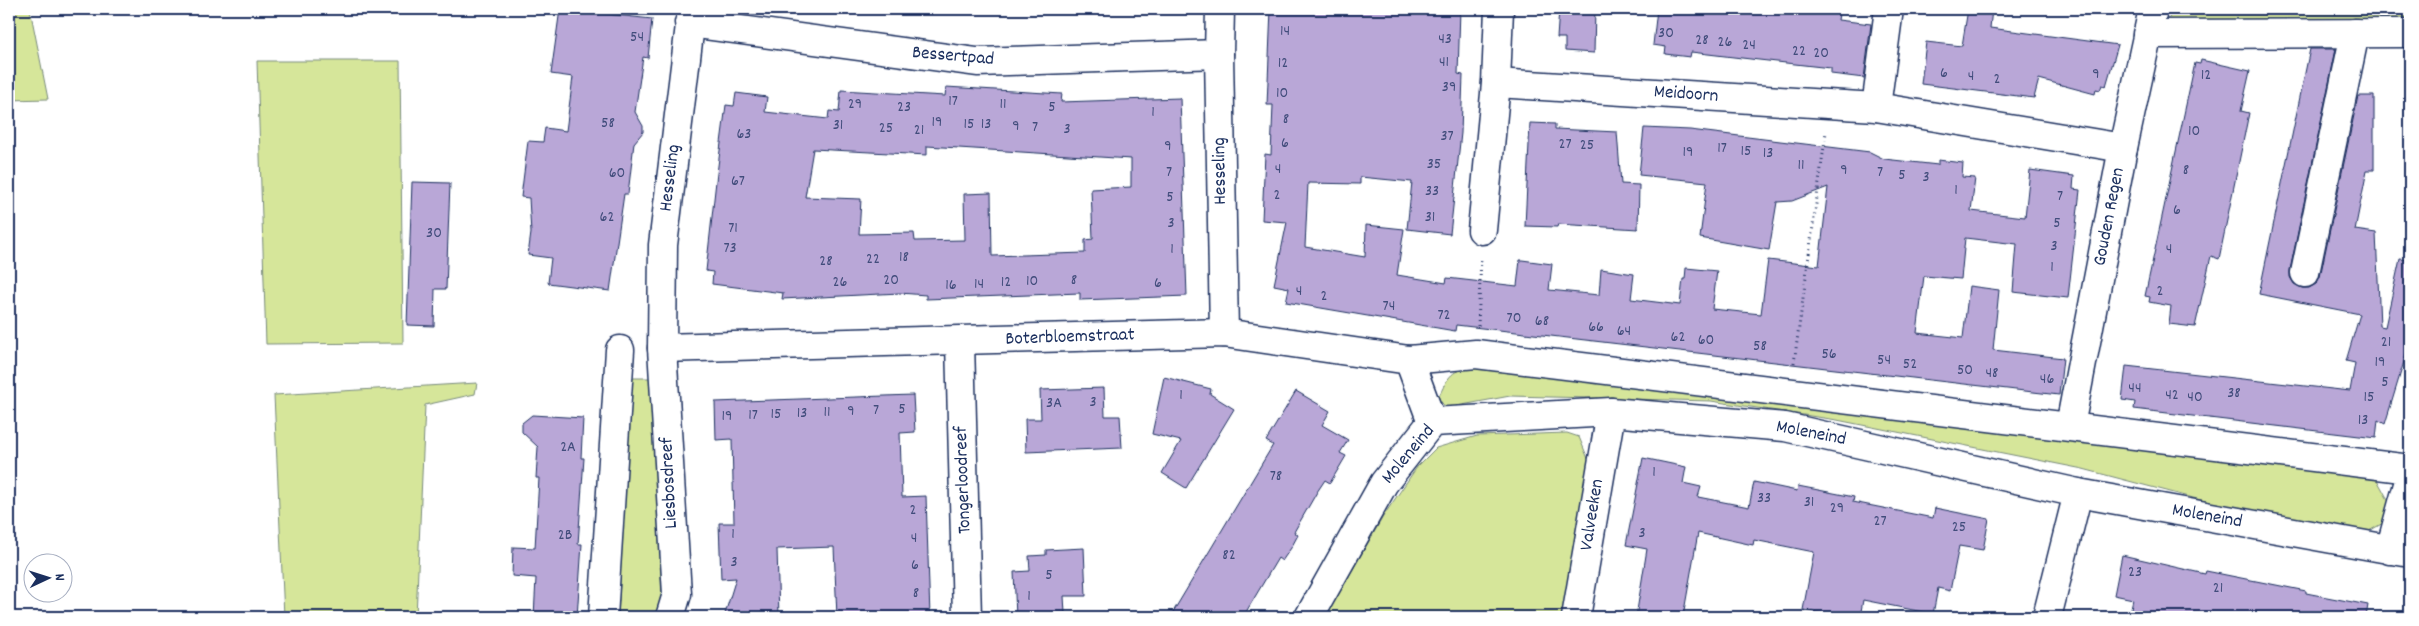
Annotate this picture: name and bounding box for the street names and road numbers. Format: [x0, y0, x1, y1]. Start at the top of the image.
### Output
street label: Bessertpad [911, 40, 995, 74]
street label: Meidoorn [1653, 79, 1719, 111]
street label: Hesseling [1207, 137, 1235, 205]
street label: Hesseling [653, 143, 689, 213]
street label: Gouden Regen [2087, 165, 2133, 269]
street label: Boterbloemstraat [1005, 322, 1135, 354]
street label: Moleneind [1774, 414, 1848, 454]
street label: Moleneind [1376, 419, 1442, 491]
street label: Tongerloodreef [949, 424, 979, 534]
street label: Liesbosdreef [654, 435, 686, 529]
street label: Valveeken [1574, 477, 1612, 553]
street label: Moleneind [2170, 498, 2244, 536]

